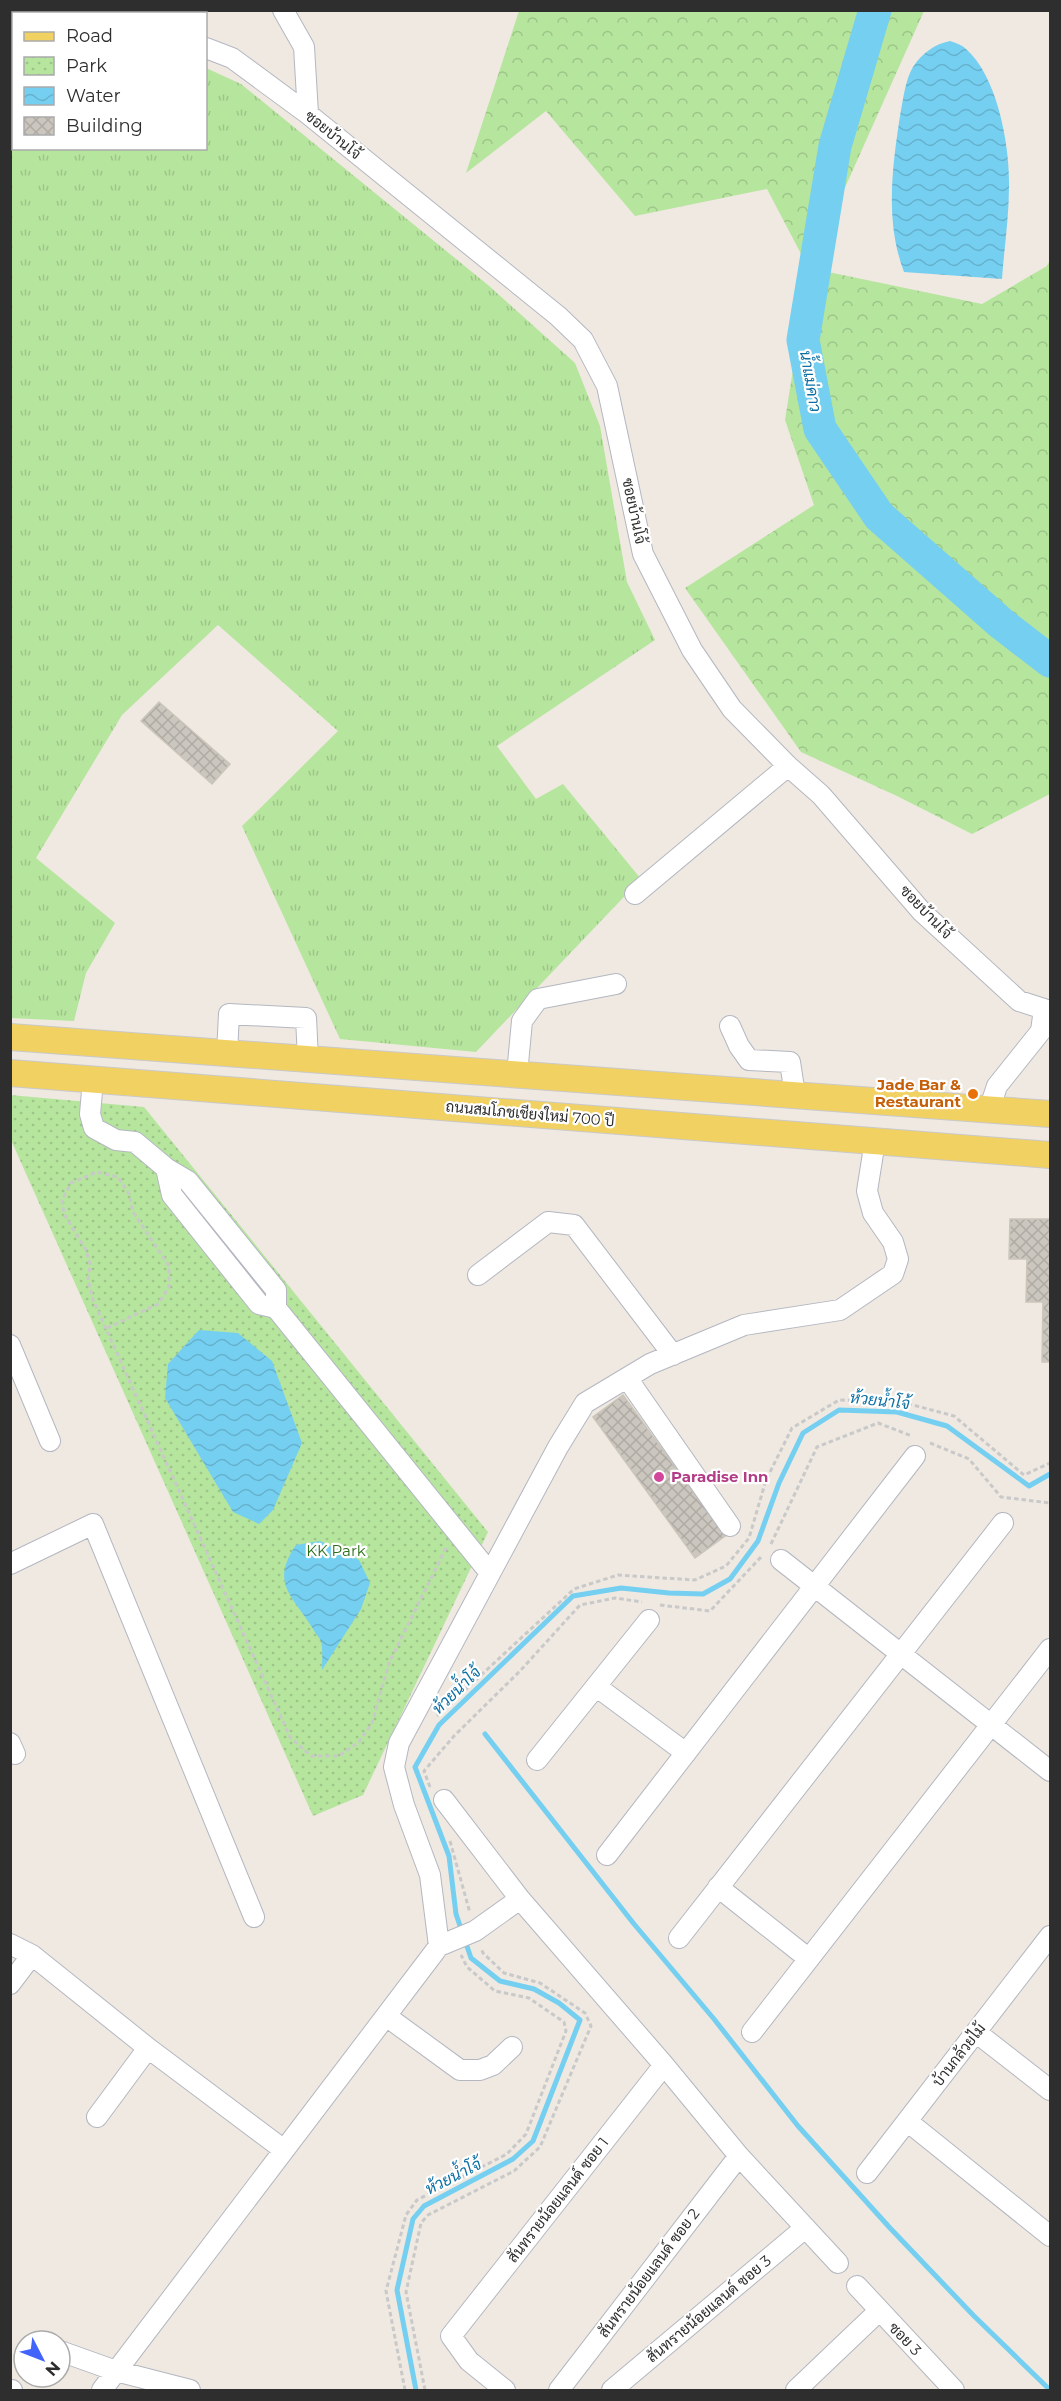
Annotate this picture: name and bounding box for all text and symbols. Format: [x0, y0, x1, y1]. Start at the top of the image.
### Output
legend [12, 12, 207, 150]
text: Road [66, 25, 113, 47]
text: Park [66, 55, 107, 77]
text: Water [66, 85, 121, 107]
street label: ซอยบ้านโจ้ [301, 106, 366, 164]
text: Building [66, 115, 143, 137]
water label: น้ำแม่คาว [796, 348, 830, 414]
street label: ซอยบ้านโจ้ [618, 476, 651, 547]
street label: ซอยบ้านโจ้ [896, 881, 957, 943]
place label: Jade Bar & Restaurant [875, 1075, 961, 1111]
marker: Jade Bar & Restaurant [966, 1087, 980, 1101]
street label: ถนนสมโภชเชียงใหม่ 700 ปี [445, 1097, 615, 1130]
water label: ห้วยน้ำโจ้ [849, 1383, 914, 1413]
place label: Paradise Inn [671, 1467, 768, 1486]
marker: Paradise Inn [652, 1470, 666, 1484]
park label: KK Park [306, 1541, 366, 1560]
water label: ห้วยน้ำโจ้ [425, 1657, 487, 1718]
street label: บ้านกล้วยไม้ [928, 2018, 990, 2090]
street label: สันทรายน้อยแลนด์ ซอย 1 [503, 2133, 612, 2266]
water label: ห้วยน้ำโจ้ [420, 2149, 487, 2199]
street label: สันทรายน้อยแลนด์ ซอย 2 [594, 2204, 703, 2341]
street label: สันทรายน้อยแลนด์ ซอย 3 [642, 2251, 775, 2366]
street label: ซอย 3 [885, 2318, 926, 2359]
north arrow [12, 2329, 72, 2389]
text: N [41, 2358, 64, 2380]

